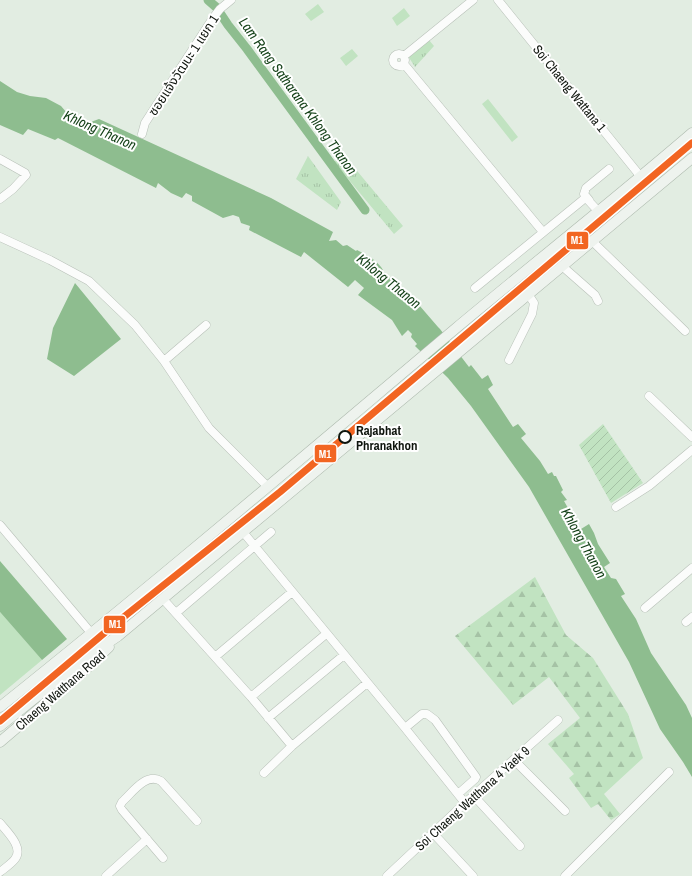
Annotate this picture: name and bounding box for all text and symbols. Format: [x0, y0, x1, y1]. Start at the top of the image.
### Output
street label: ซอยแจ้งวัฒนะ 1 แยก 1 [144, 11, 222, 119]
water label: Lam Rang Satharana Khlong Thanon [235, 14, 361, 178]
street label: Soi Chaeng Wattana 1 [529, 41, 610, 135]
water label: Khlong Thanon [61, 106, 139, 154]
line badge: M1 [566, 231, 589, 250]
text: M1 [571, 233, 583, 247]
water label: Khlong Thanon [353, 250, 425, 312]
place label: Rajabhat Phranakhon [356, 422, 418, 454]
marker: Rajabhat Phranakhon [338, 430, 352, 444]
line badge: M1 [314, 444, 337, 463]
text: M1 [319, 447, 331, 461]
water label: Khlong Thanon [557, 505, 611, 581]
line badge: M1 [103, 615, 126, 634]
text: M1 [109, 617, 121, 631]
street label: Chaeng Watthana Road [12, 647, 109, 734]
street label: Soi Chaeng Watthana 4 Yaek 9 [411, 742, 533, 854]

